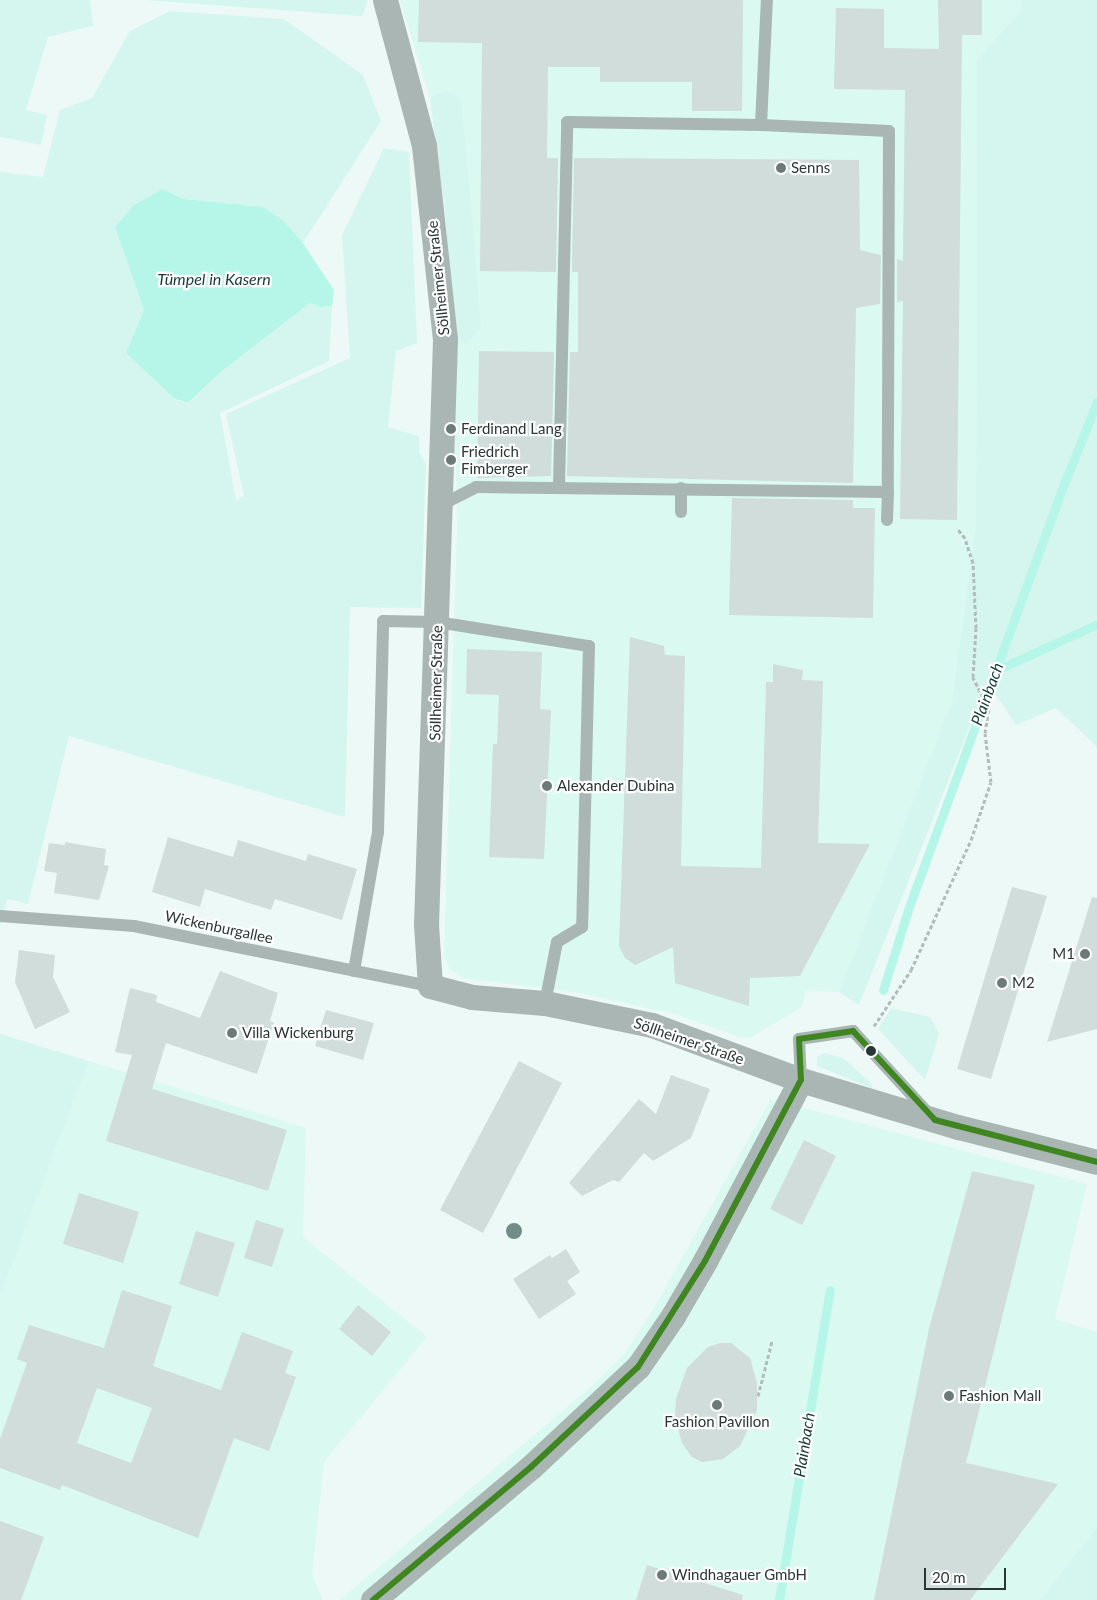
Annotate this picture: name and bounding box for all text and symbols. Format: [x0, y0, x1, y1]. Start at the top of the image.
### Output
place label: Senns [791, 159, 830, 177]
marker: Senns [775, 162, 787, 174]
street label: Söllheimer Straße [423, 220, 453, 336]
water label: Tümpel in Kasern [157, 269, 271, 289]
place label: Ferdinand Lang [461, 420, 562, 438]
marker: Ferdinand Lang [445, 423, 457, 435]
place label: Friedrich Fimberger [461, 442, 528, 477]
marker: Friedrich Fimberger [445, 454, 457, 466]
street label: Söllheimer Straße [426, 625, 446, 741]
water label: Plainbach [967, 660, 1007, 728]
place label: Alexander Dubina [557, 777, 675, 795]
marker: Alexander Dubina [541, 780, 553, 792]
street label: Wickenburgallee [163, 907, 275, 947]
place label: M1 [1052, 945, 1075, 963]
marker: M1 [1079, 948, 1091, 960]
place label: M2 [1012, 974, 1035, 992]
marker: M2 [996, 977, 1008, 989]
street label: Söllheimer Straße [631, 1014, 747, 1068]
place label: Villa Wickenburg [242, 1024, 354, 1042]
marker: Villa Wickenburg [226, 1027, 238, 1039]
unlabelled marker [866, 1046, 876, 1056]
place label: Fashion Mall [959, 1387, 1041, 1405]
marker: Fashion Mall [943, 1390, 955, 1402]
marker: Fashion Pavillon [711, 1399, 723, 1411]
water label: Plainbach [789, 1411, 819, 1479]
place label: Fashion Pavillon [664, 1413, 770, 1431]
scale bar [927, 1558, 1010, 1590]
place label: Windhagauer GmbH [672, 1566, 807, 1584]
text: 20 m [932, 1568, 966, 1586]
marker: Windhagauer GmbH [656, 1569, 668, 1581]

